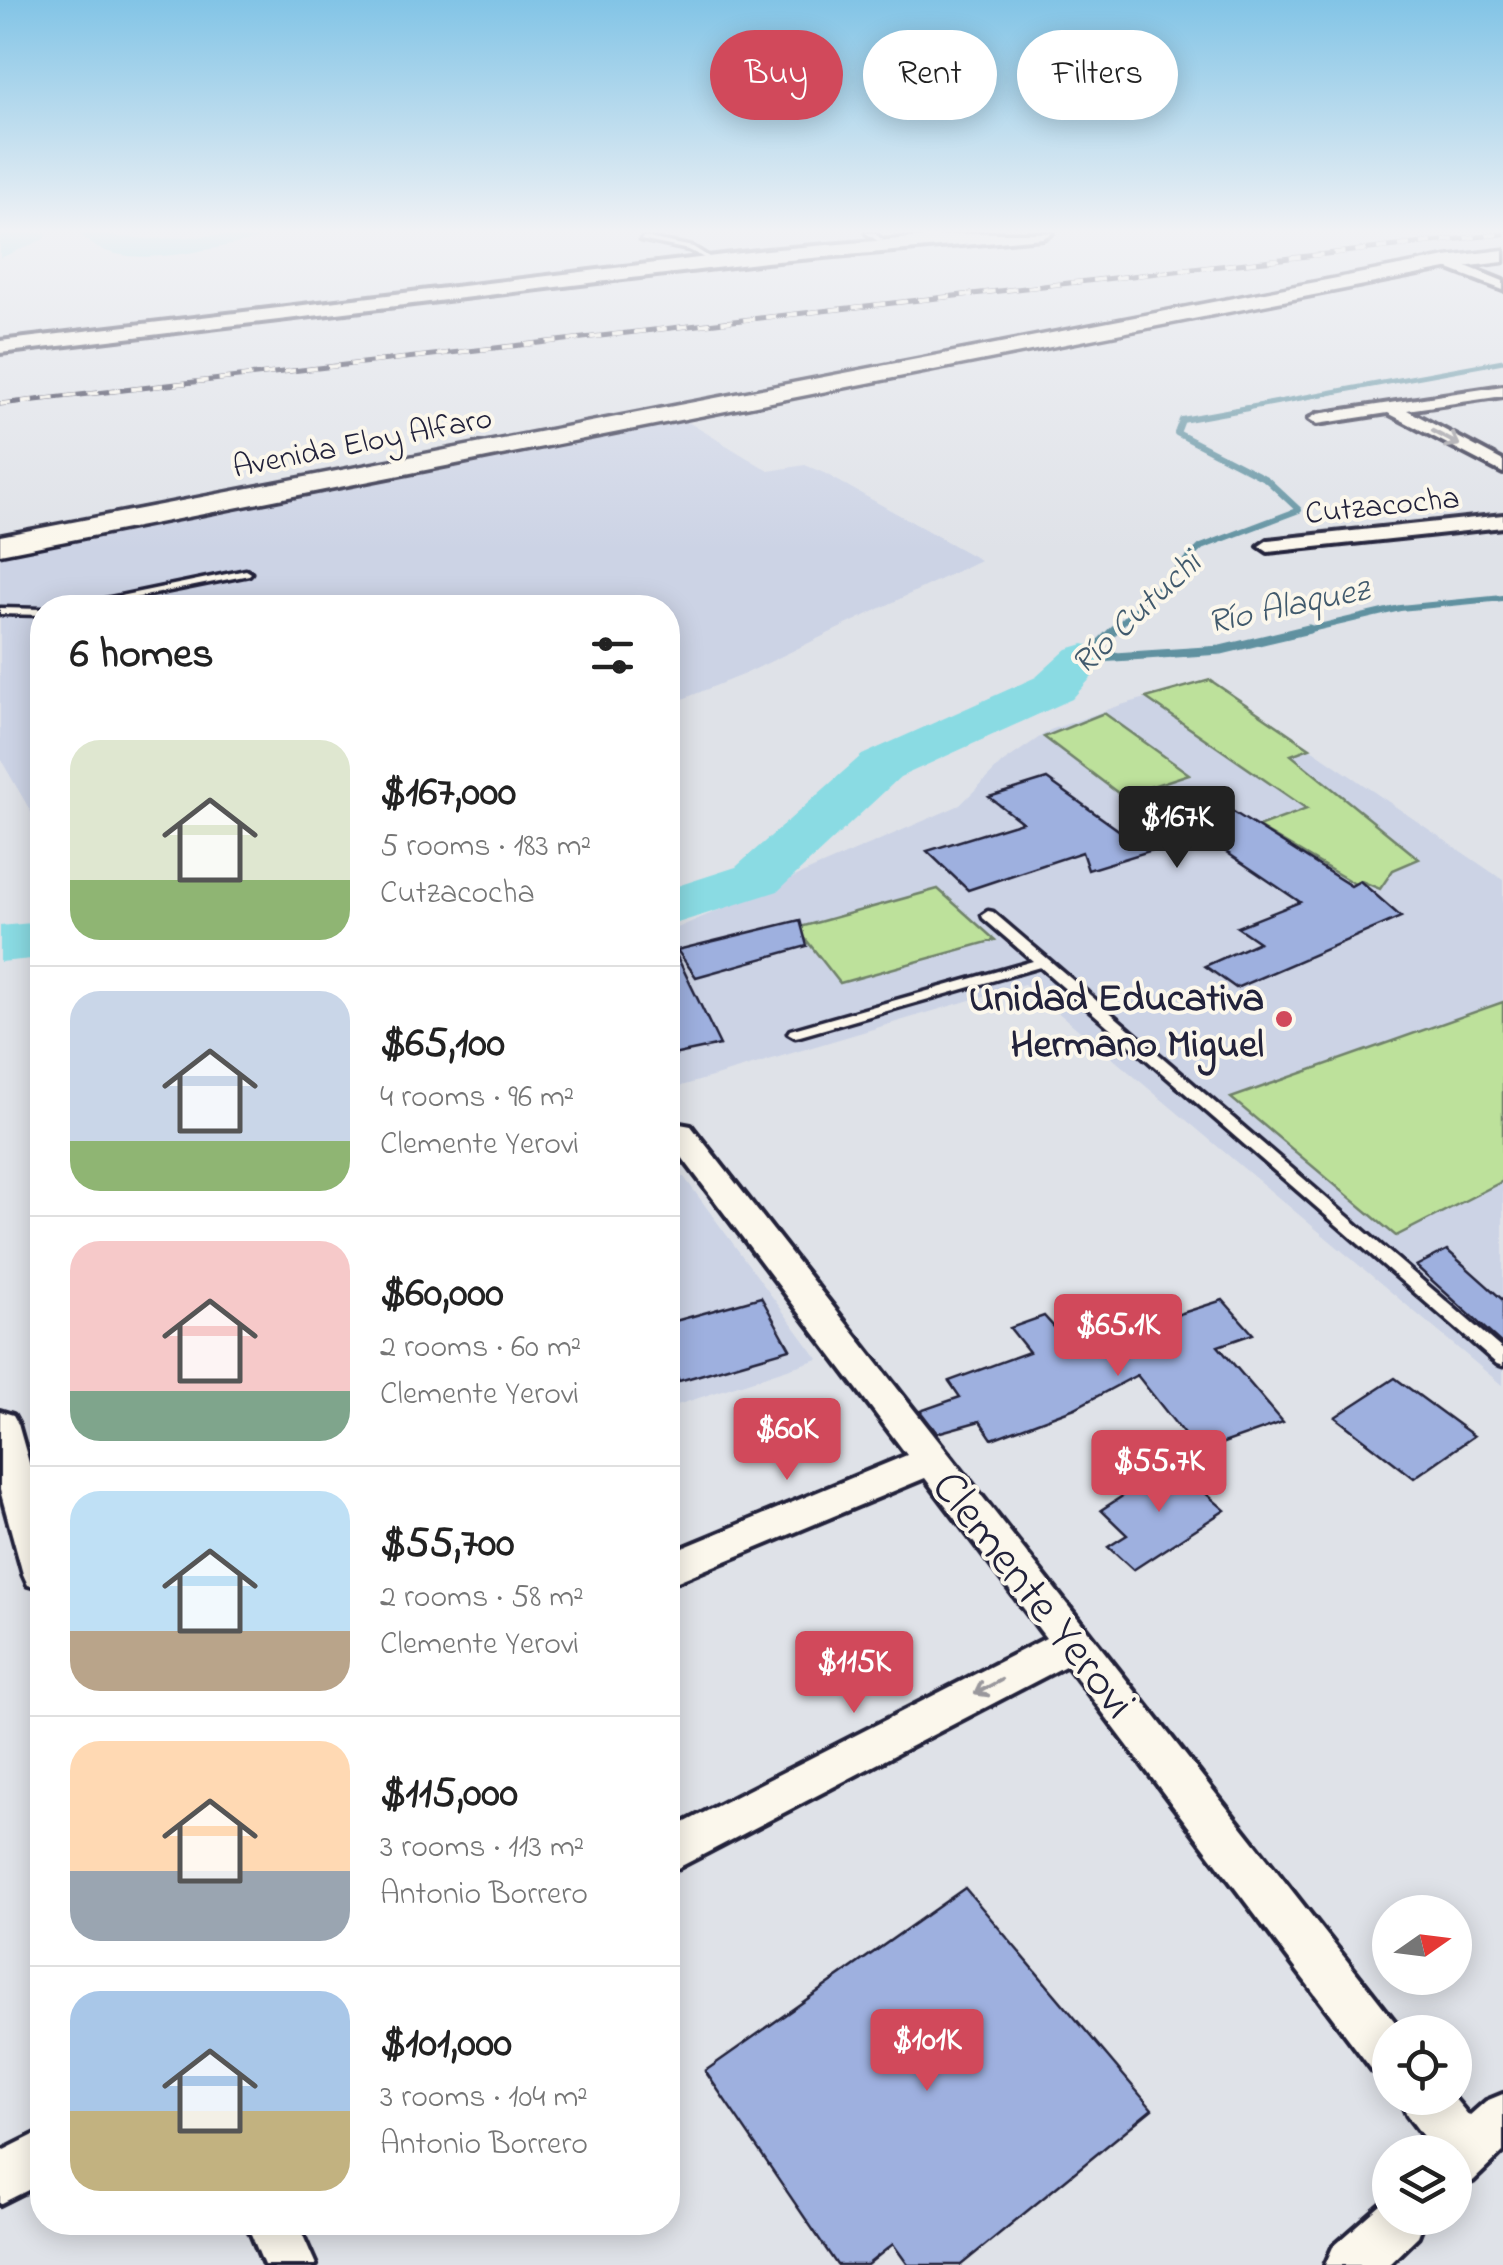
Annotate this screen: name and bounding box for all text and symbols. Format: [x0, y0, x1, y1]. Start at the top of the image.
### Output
chip: Buy [710, 30, 843, 120]
chip: Rent [863, 30, 997, 120]
chip: Filters [1017, 30, 1178, 120]
street label: Avenida Eloy Alfaro [229, 396, 496, 493]
one-way arrow [1431, 429, 1461, 448]
street label: Cutzacocha [1303, 476, 1462, 539]
water label: Río Cutuchi [1061, 538, 1217, 688]
water label: Río Alaquez [1203, 565, 1376, 649]
text: 6 homes [70, 625, 214, 686]
icon: filters [585, 628, 640, 683]
text: $167,000 [380, 763, 516, 824]
icon: home [150, 780, 270, 900]
pin: $167K [1107, 786, 1247, 871]
text: $167K [1141, 795, 1213, 842]
text: 5 rooms · 183 m² [380, 824, 591, 871]
text: Cutzacocha [380, 871, 535, 918]
place label: Unidad Educativa Hermano Miguel [969, 971, 1264, 1076]
marker: Unidad Educativa Hermano Miguel [1273, 1008, 1295, 1030]
text: $65,100 [380, 1014, 505, 1075]
icon: home [150, 1031, 270, 1151]
text: 4 rooms · 96 m² [380, 1075, 574, 1122]
text: Clemente Yerovi [380, 1122, 579, 1169]
text: $60,000 [380, 1264, 504, 1325]
icon: home [150, 1281, 270, 1401]
pin: $65.1K [1037, 1294, 1199, 1379]
text: $65.1K [1076, 1303, 1160, 1350]
text: 2 rooms · 60 m² [380, 1325, 581, 1372]
text: Clemente Yerovi [380, 1372, 579, 1419]
pin: $60K [728, 1398, 846, 1483]
text: $60K [756, 1407, 818, 1454]
pin: $55.7K [1078, 1430, 1240, 1515]
text: $55.7K [1113, 1439, 1205, 1486]
street label: Clemente Yerovi [913, 1457, 1152, 1735]
text: $55,700 [380, 1514, 514, 1575]
icon: home [150, 1531, 270, 1651]
text: 2 rooms · 58 m² [380, 1575, 584, 1622]
text: Clemente Yerovi [380, 1622, 579, 1669]
pin: $115K [784, 1631, 924, 1716]
text: $115K [817, 1640, 891, 1687]
one-way arrow [973, 1678, 1003, 1697]
text: $115,000 [380, 1764, 518, 1825]
icon: home [150, 1781, 270, 1901]
text: 3 rooms · 113 m² [380, 1825, 584, 1872]
text: Antonio Borrero [380, 1872, 588, 1919]
north arrow [1372, 1895, 1472, 1995]
map controls [1372, 1895, 1472, 2235]
pin: $101K [857, 2009, 997, 2094]
text: $101,000 [380, 2014, 512, 2075]
button: locate [1372, 2015, 1472, 2115]
text: $101K [892, 2018, 962, 2065]
icon: home [150, 2031, 270, 2151]
text: 3 rooms · 104 m² [380, 2075, 588, 2122]
text: Antonio Borrero [380, 2122, 588, 2169]
button: layers [1372, 2135, 1472, 2235]

